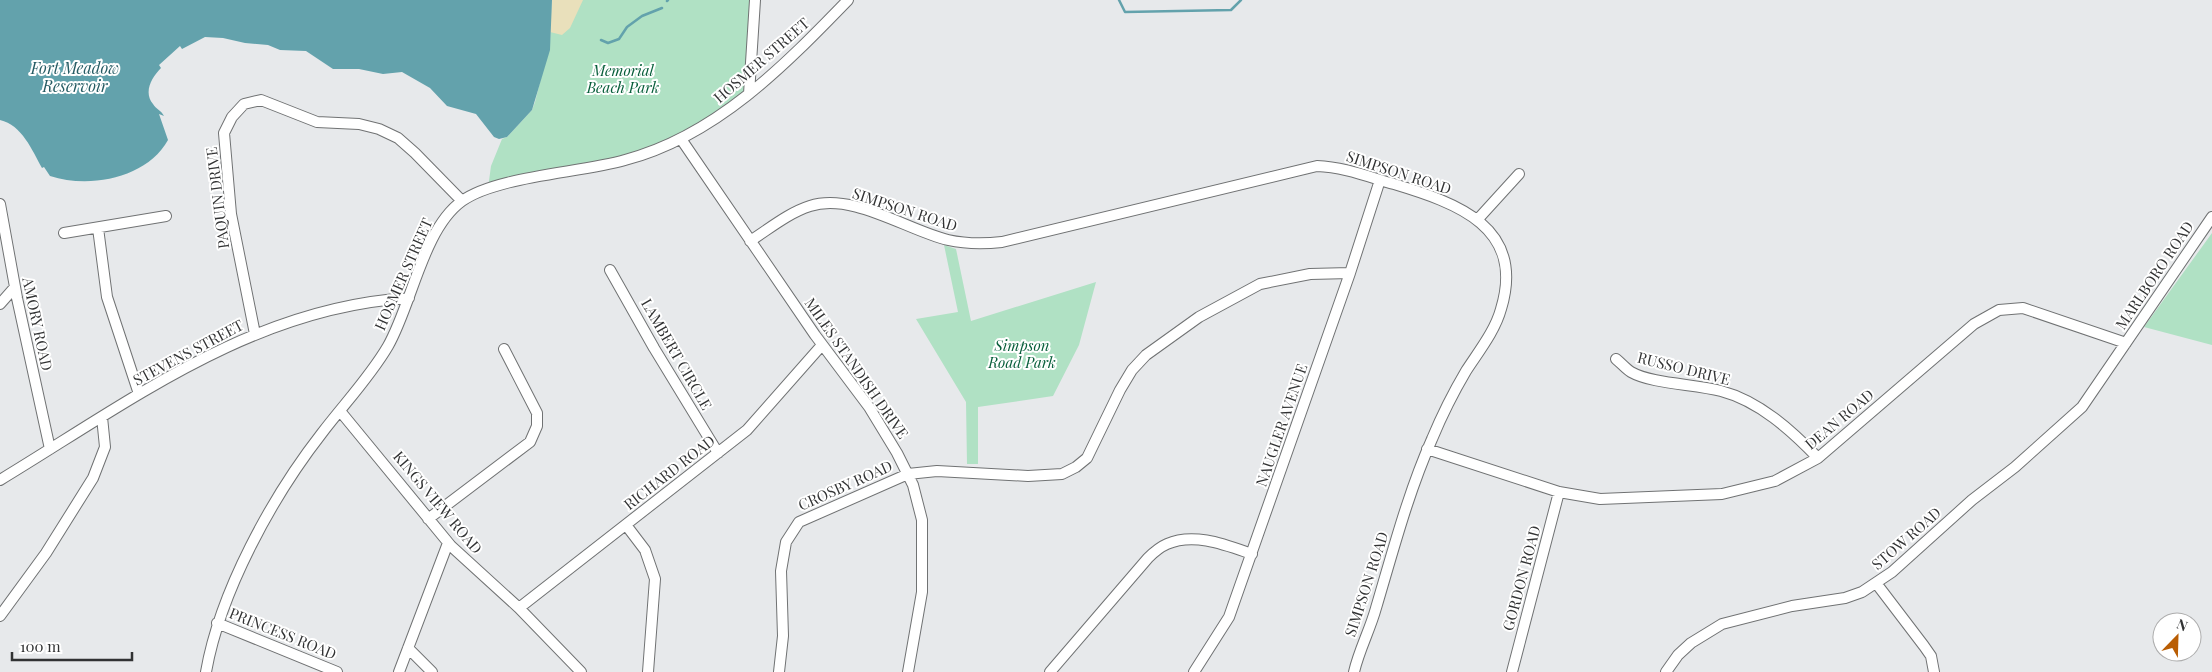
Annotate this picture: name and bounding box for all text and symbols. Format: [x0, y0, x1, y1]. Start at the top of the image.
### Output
street label: HOSMER STREET [709, 13, 813, 107]
water label: Fort Meadow Reservoir [30, 57, 119, 96]
park label: Memorial Beach Park [586, 60, 660, 97]
street label: PAQUIN DRIVE [201, 146, 233, 250]
street label: SIMPSON ROAD [1344, 146, 1454, 198]
street label: SIMPSON ROAD [850, 183, 960, 235]
street label: HOSMER STREET [369, 215, 437, 333]
street label: MARLBORO ROAD [2110, 217, 2198, 333]
street label: AMORY ROAD [18, 275, 58, 373]
street label: MILES STANDISH DRIVE [801, 294, 913, 442]
street label: LAMBERT CIRCLE [637, 295, 717, 413]
street label: STEVENS STREET [129, 314, 247, 390]
park label: Simpson Road Park [987, 335, 1056, 372]
street label: RUSSO DRIVE [1635, 347, 1733, 389]
street label: NAUGLER AVENUE [1251, 361, 1311, 489]
street label: DEAN ROAD [1800, 384, 1878, 454]
street label: RICHARD ROAD [619, 430, 719, 514]
street label: KINGS VIEW ROAD [389, 446, 487, 558]
street label: CROSBY ROAD [795, 455, 895, 515]
street label: STOW ROAD [1867, 502, 1945, 574]
street label: GORDON ROAD [1497, 523, 1545, 633]
street label: SIMPSON ROAD [1340, 529, 1392, 639]
street label: PRINCESS ROAD [226, 602, 340, 664]
north arrow [2152, 612, 2202, 662]
text: N [2174, 614, 2191, 635]
scale bar [12, 630, 132, 662]
text: 100 m [20, 636, 61, 656]

